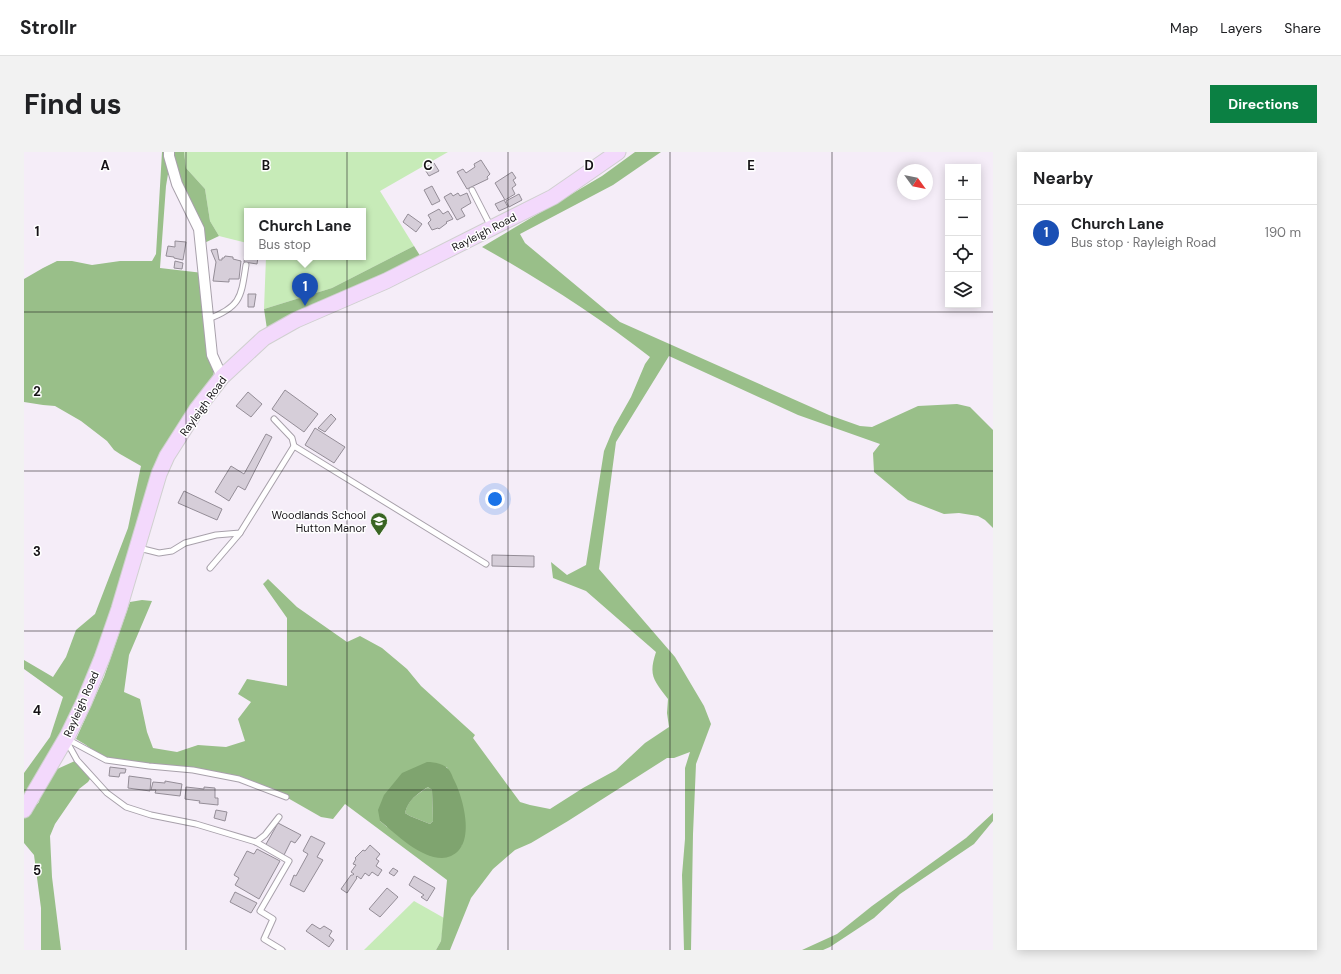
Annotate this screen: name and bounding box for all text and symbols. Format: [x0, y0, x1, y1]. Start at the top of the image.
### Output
text: Strollr [20, 15, 77, 40]
text: Map [1170, 19, 1198, 37]
text: Layers [1220, 19, 1262, 37]
text: Share [1284, 19, 1321, 37]
button: Directions [1210, 85, 1317, 123]
text: Find us [24, 86, 122, 123]
text: A [100, 157, 110, 174]
text: B [262, 157, 270, 174]
text: C [423, 157, 433, 174]
text: D [584, 157, 594, 174]
text: E [747, 157, 755, 174]
north arrow [897, 164, 933, 200]
map controls [945, 164, 981, 308]
button: + [945, 164, 981, 200]
text: Nearby [1033, 167, 1093, 189]
button: − [945, 200, 981, 236]
popup [244, 208, 366, 260]
street label: Rayleigh Road [449, 210, 519, 254]
text: Church Lane [1071, 214, 1164, 234]
text: Church Lane [259, 216, 351, 236]
text: 1 [35, 223, 39, 240]
text: 1 [1044, 224, 1048, 241]
text: 190 m [1265, 224, 1301, 241]
text: Bus stop · Rayleigh Road [1071, 234, 1216, 251]
text: Bus stop [259, 236, 311, 253]
button: locate [945, 236, 981, 272]
button: layers [945, 272, 981, 308]
pin: 1 [292, 273, 318, 306]
street label: Rayleigh Road [177, 373, 229, 439]
text: 2 [33, 383, 41, 400]
your location [485, 489, 505, 509]
place label: Woodlands School Hutton Manor [271, 508, 366, 535]
school or university icon: Woodlands School Hutton Manor [369, 511, 389, 536]
text: 3 [33, 543, 41, 560]
street label: Rayleigh Road [60, 669, 102, 739]
text: 4 [33, 702, 41, 719]
text: 5 [33, 862, 41, 879]

